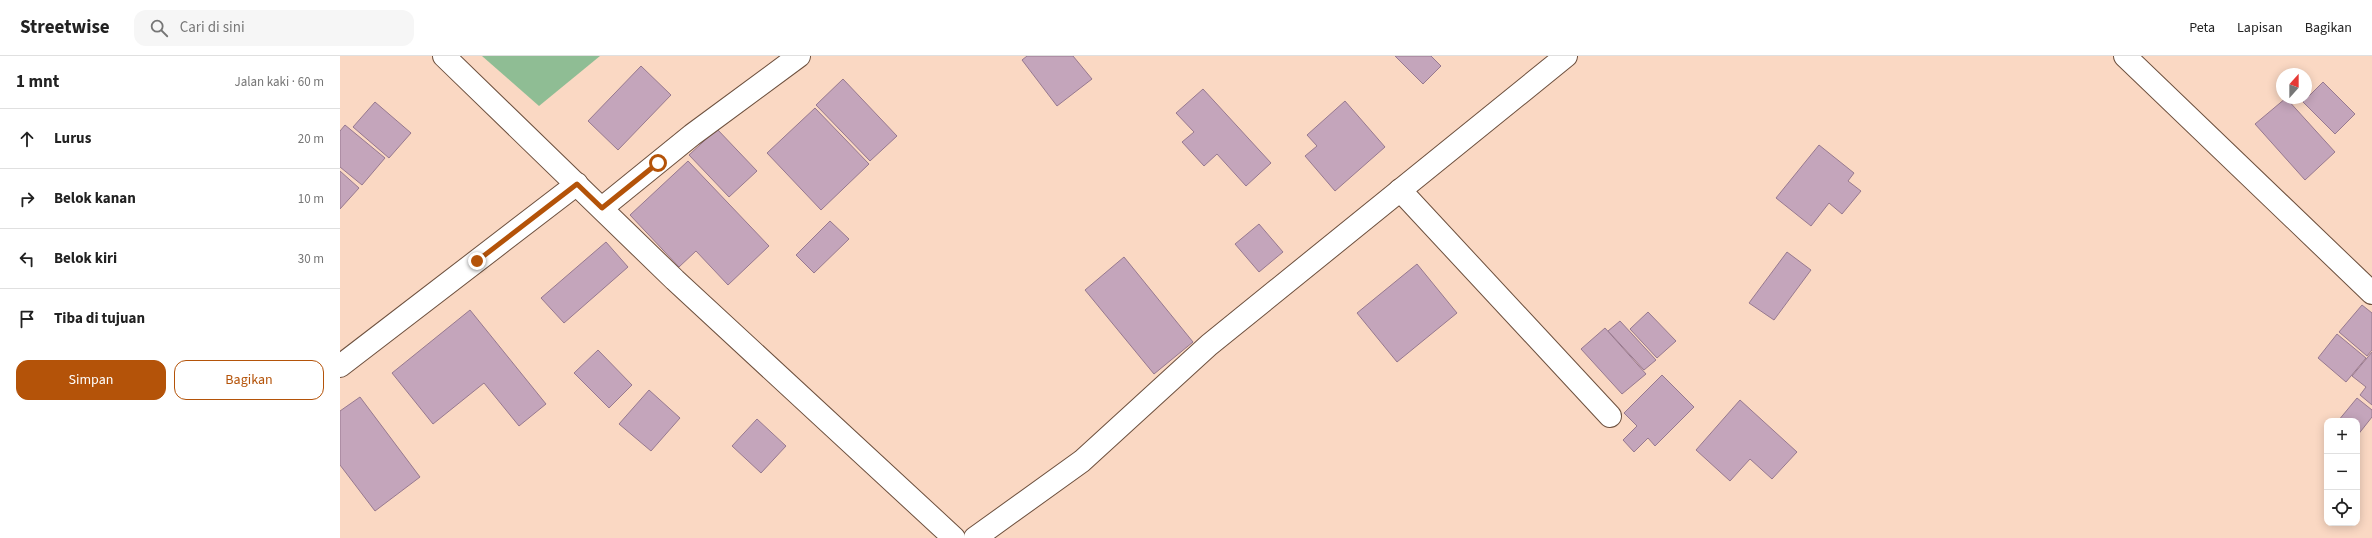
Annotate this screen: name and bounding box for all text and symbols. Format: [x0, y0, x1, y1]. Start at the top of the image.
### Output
search box [134, 10, 414, 46]
text: Streetwise [20, 14, 110, 41]
icon: search [148, 17, 170, 39]
text: Cari di sini [180, 17, 245, 38]
text: Peta [2189, 18, 2215, 38]
text: Lapisan [2237, 18, 2283, 38]
text: Bagikan [2305, 18, 2352, 38]
north arrow [2276, 68, 2312, 104]
text: 1 mnt [16, 70, 59, 94]
text: Jalan kaki · 60 m [234, 73, 324, 91]
icon: ahead [16, 128, 38, 150]
text: Lurus [54, 128, 91, 149]
text: 20 m [298, 130, 324, 148]
route start [649, 154, 667, 172]
icon: right [16, 188, 38, 210]
text: Belok kanan [54, 188, 136, 209]
text: 10 m [298, 190, 324, 208]
icon: left [16, 248, 38, 270]
text: Belok kiri [54, 248, 117, 269]
text: 30 m [298, 250, 324, 268]
route end [468, 252, 486, 270]
icon: arrive [16, 308, 38, 330]
text: Tiba di tujuan [54, 308, 145, 329]
button: Simpan [16, 360, 166, 400]
button: Bagikan [174, 360, 324, 400]
map controls [2324, 418, 2360, 526]
button: + [2324, 418, 2360, 454]
button: − [2324, 454, 2360, 490]
button: locate [2324, 490, 2360, 526]

